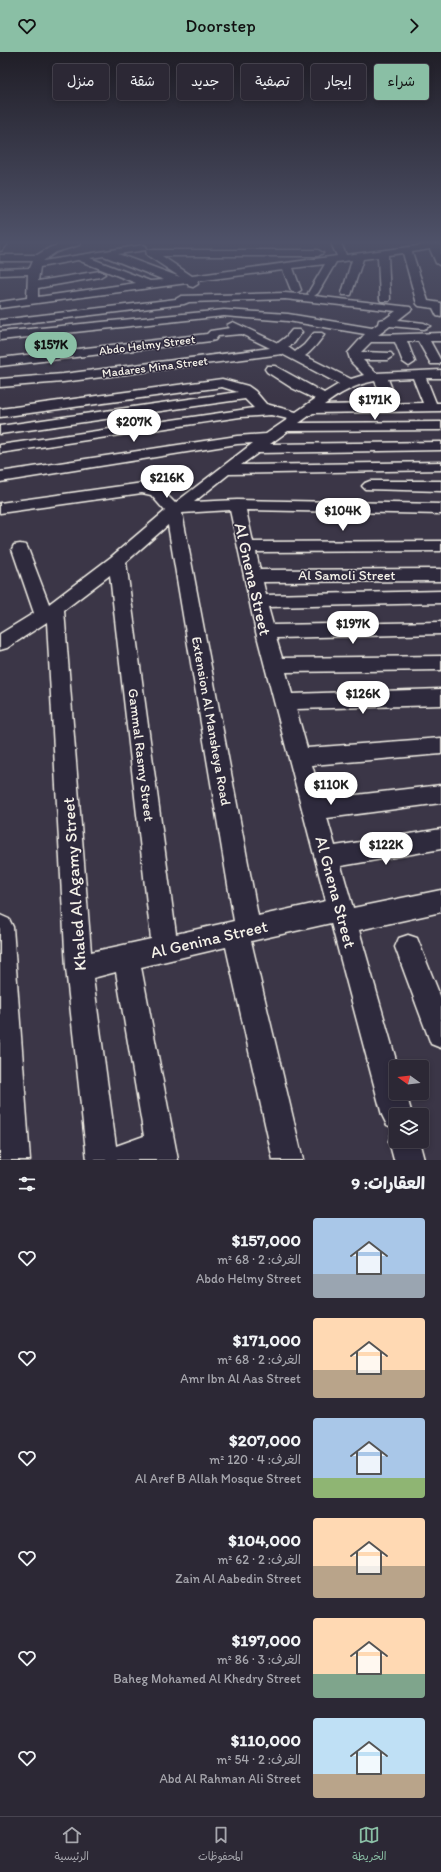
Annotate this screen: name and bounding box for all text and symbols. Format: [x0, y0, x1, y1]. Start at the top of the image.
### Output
icon: heart [16, 15, 38, 37]
text: Doorstep [185, 15, 256, 37]
icon: forward [403, 15, 425, 37]
chip: منزل [53, 64, 109, 100]
chip: شقة [117, 64, 169, 100]
chip: جديد [177, 64, 233, 100]
chip: تصفية [241, 64, 303, 100]
chip: إيجار [311, 64, 366, 100]
chip: شراء [374, 64, 429, 100]
pin: $157K [23, 332, 79, 366]
street label: Abdo Helmy Street [98, 332, 196, 358]
text: $157K [34, 337, 68, 352]
street label: Madares Mina Street [101, 354, 209, 380]
pin: $171K [347, 387, 403, 421]
text: $171K [358, 392, 392, 407]
pin: $207K [106, 409, 162, 443]
text: $207K [116, 414, 152, 429]
pin: $216K [139, 465, 195, 499]
text: $216K [150, 470, 184, 485]
pin: $104K [315, 498, 371, 532]
text: $104K [325, 503, 361, 518]
street label: Al Gnena Street [230, 521, 276, 637]
street label: Al Samoli Street [298, 567, 396, 584]
pin: $197K [325, 611, 381, 645]
text: $197K [336, 616, 370, 631]
street label: Extension Al Mansheya Road [188, 635, 234, 807]
pin: $126K [335, 681, 391, 715]
text: $126K [346, 686, 380, 701]
street label: Gammal Rasmy Street [124, 687, 158, 823]
pin: $110K [303, 772, 359, 806]
text: $110K [314, 777, 348, 792]
street label: Khaled Al Agamy Street [58, 796, 90, 972]
pin: $122K [358, 832, 414, 866]
street label: Al Gnena Street [311, 834, 361, 950]
text: $122K [369, 837, 403, 852]
street label: Al Genina Street [148, 916, 270, 962]
north arrow [389, 1060, 429, 1100]
map controls [389, 1060, 429, 1148]
button: layers [389, 1108, 429, 1148]
icon: filters [16, 1173, 38, 1195]
text: العقارات: 9 [351, 1173, 425, 1193]
text: $157,000 [232, 1230, 301, 1250]
icon: home [345, 1234, 393, 1282]
icon: heart [16, 1247, 38, 1269]
text: الغرف: 2 · 68 m² [217, 1252, 301, 1267]
text: Abdo Helmy Street [196, 1271, 301, 1286]
text: $171,000 [233, 1330, 301, 1350]
icon: home [345, 1334, 393, 1382]
icon: heart [16, 1347, 38, 1369]
text: الغرف: 2 · 68 m² [217, 1352, 301, 1367]
text: Amr Ibn Al Aas Street [180, 1371, 301, 1386]
text: $207,000 [229, 1430, 301, 1450]
icon: home [345, 1434, 393, 1482]
icon: heart [16, 1447, 38, 1469]
text: الغرف: 4 · 120 m² [209, 1452, 301, 1467]
text: Al Aref B Allah Mosque Street [135, 1471, 301, 1486]
text: $104,000 [228, 1530, 301, 1550]
icon: home [345, 1534, 393, 1582]
icon: heart [16, 1547, 38, 1569]
text: الغرف: 2 · 62 m² [217, 1552, 301, 1567]
text: Zain Al Aabedin Street [175, 1571, 301, 1586]
text: $197,000 [232, 1630, 301, 1650]
icon: home [345, 1634, 393, 1682]
icon: heart [16, 1647, 38, 1669]
text: الغرف: 3 · 86 m² [217, 1652, 301, 1667]
text: Baheg Mohamed Al Khedry Street [113, 1671, 301, 1686]
text: $110,000 [231, 1730, 301, 1750]
icon: home [345, 1734, 393, 1782]
icon: heart [16, 1747, 38, 1769]
text: الغرف: 2 · 54 m² [217, 1752, 301, 1767]
text: Abd Al Rahman Ali Street [160, 1771, 301, 1786]
tab: الرئيسية [55, 1824, 89, 1866]
tab: المحفوظات [198, 1824, 243, 1866]
tab: الخريطة [352, 1824, 387, 1866]

